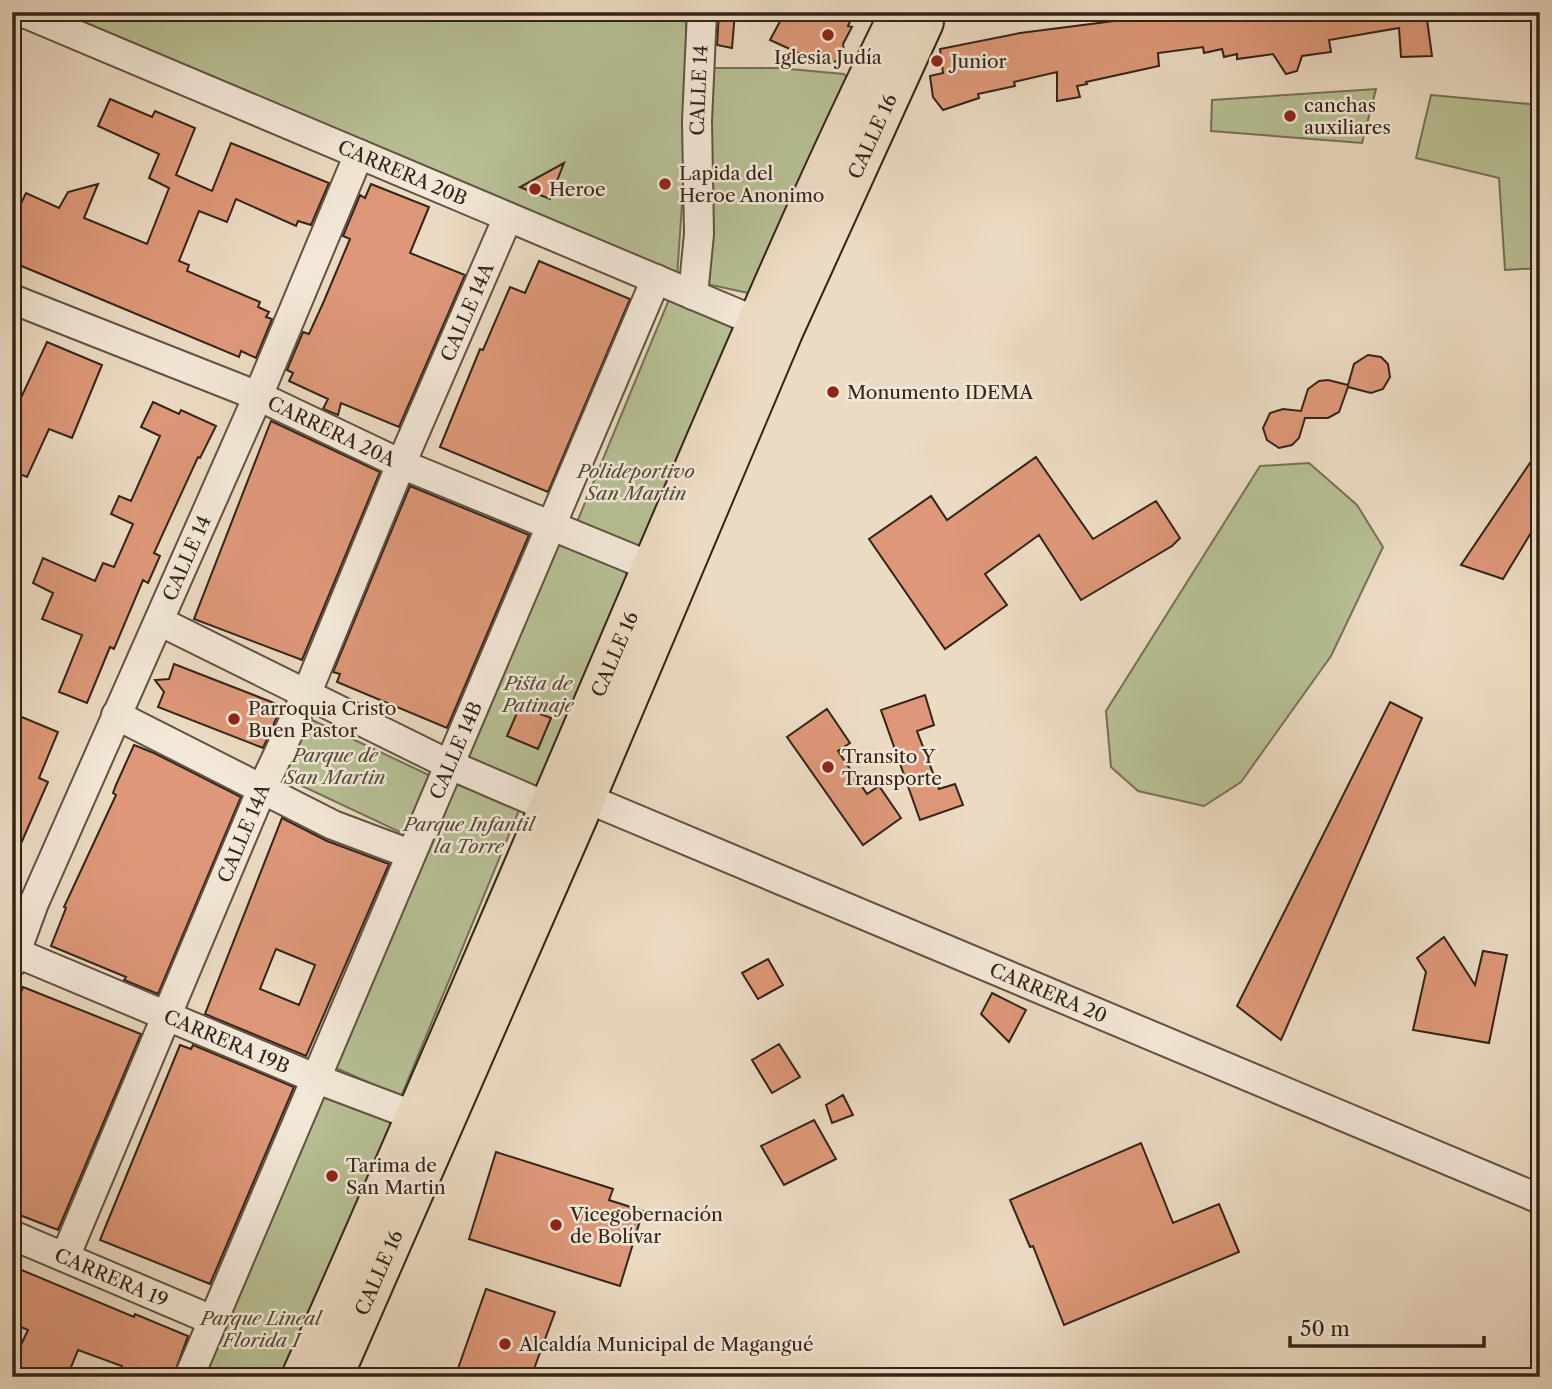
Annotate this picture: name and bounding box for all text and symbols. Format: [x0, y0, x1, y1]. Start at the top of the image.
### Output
marker: Iglesia Judía [820, 27, 836, 43]
street label: CALLE 14 [685, 44, 712, 136]
place label: Iglesia Judía [774, 46, 882, 69]
place label: Junior [948, 50, 1007, 73]
marker: Junior [929, 53, 945, 69]
street label: CALLE 16 [843, 90, 901, 182]
place label: canchas auxiliares [1304, 94, 1391, 139]
marker: canchas auxiliares [1282, 108, 1298, 124]
street label: CARRERA 20B [334, 135, 471, 210]
place label: Lapida del Heroe Anonimo [679, 162, 824, 207]
marker: Lapida del Heroe Anonimo [657, 176, 673, 192]
place label: Heroe [549, 178, 606, 201]
marker: Heroe [527, 181, 543, 197]
street label: CALLE 14A [435, 258, 499, 365]
place label: Monumento IDEMA [847, 381, 1034, 404]
marker: Monumento IDEMA [825, 384, 841, 400]
street label: CARRERA 20A [264, 391, 400, 472]
park label: Polideportivo San Martin [575, 460, 695, 505]
street label: CALLE 14 [158, 512, 215, 604]
street label: CALLE 16 [586, 608, 643, 700]
park label: Pista de Patinaje [500, 672, 574, 717]
place label: Parroquia Cristo Buen Pastor [248, 697, 397, 742]
street label: CALLE 14B [425, 698, 486, 803]
marker: Parroquia Cristo Buen Pastor [226, 711, 242, 727]
park label: Parque de San Martin [283, 744, 386, 789]
place label: Transito Y Transporte [842, 745, 942, 790]
marker: Transito Y Transporte [820, 759, 836, 775]
street label: CALLE 14A [212, 779, 275, 886]
park label: Parque Infantil la Torre [401, 813, 536, 858]
street label: CARRERA 20 [986, 958, 1110, 1027]
street label: CARRERA 19B [160, 1005, 293, 1078]
place label: Tarima de San Martin [346, 1154, 446, 1199]
marker: Tarima de San Martin [324, 1168, 340, 1184]
place label: Vicegobernación de Bolívar [569, 1203, 723, 1248]
marker: Vicegobernación de Bolívar [548, 1217, 564, 1233]
street label: CALLE 16 [350, 1226, 407, 1319]
street label: CARRERA 19 [51, 1243, 172, 1312]
scale bar [1290, 1305, 1484, 1349]
park label: Parque Lineal Florida I [199, 1307, 323, 1352]
text: 50 m [1300, 1316, 1350, 1341]
place label: Alcaldía Municipal de Magangué [518, 1333, 814, 1356]
marker: Alcaldía Municipal de Magangué [497, 1336, 513, 1352]

